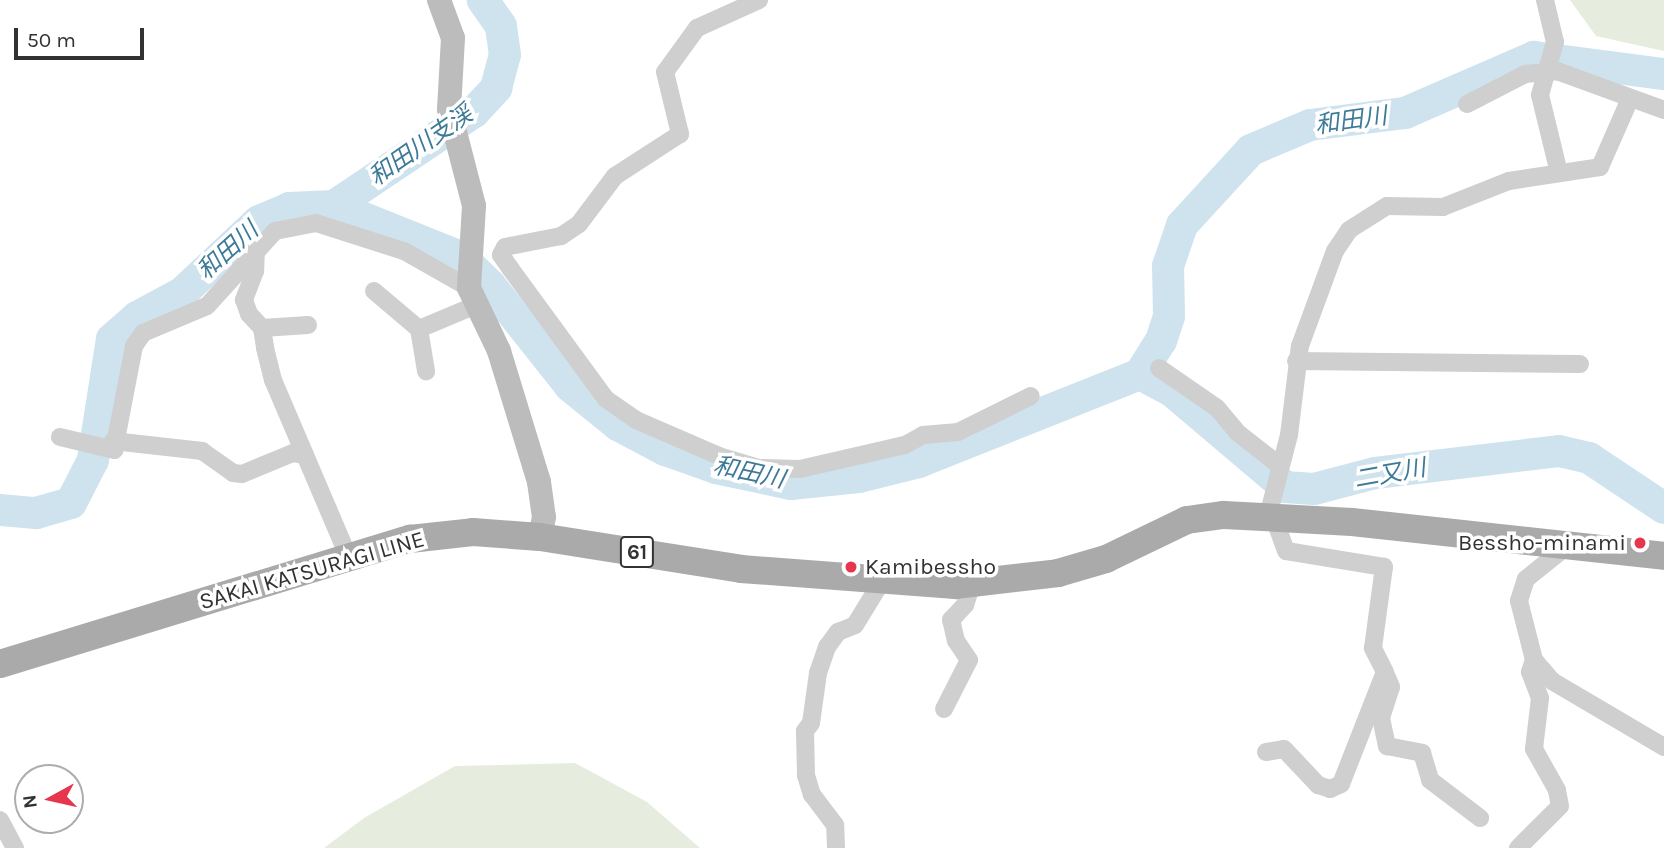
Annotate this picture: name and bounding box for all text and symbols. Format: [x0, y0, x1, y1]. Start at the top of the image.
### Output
scale bar [18, 14, 147, 58]
text: 50 m [27, 28, 76, 52]
water label: 和田川支渓 [364, 100, 478, 192]
water label: 和田川 [1313, 102, 1389, 140]
water label: 和田川 [192, 216, 264, 286]
water label: 和田川 [711, 451, 787, 495]
water label: 二又川 [1352, 454, 1428, 494]
street label: SAKAI KATSURAGI LINE [196, 526, 428, 616]
place label: Bessho-minami [1458, 529, 1626, 557]
road number: 61 [620, 534, 654, 570]
marker: Bessho-minami [1632, 535, 1648, 551]
place label: Kamibessho [865, 553, 996, 581]
marker: Kamibessho [843, 559, 859, 575]
north arrow [14, 764, 84, 834]
text: N [18, 793, 42, 810]

